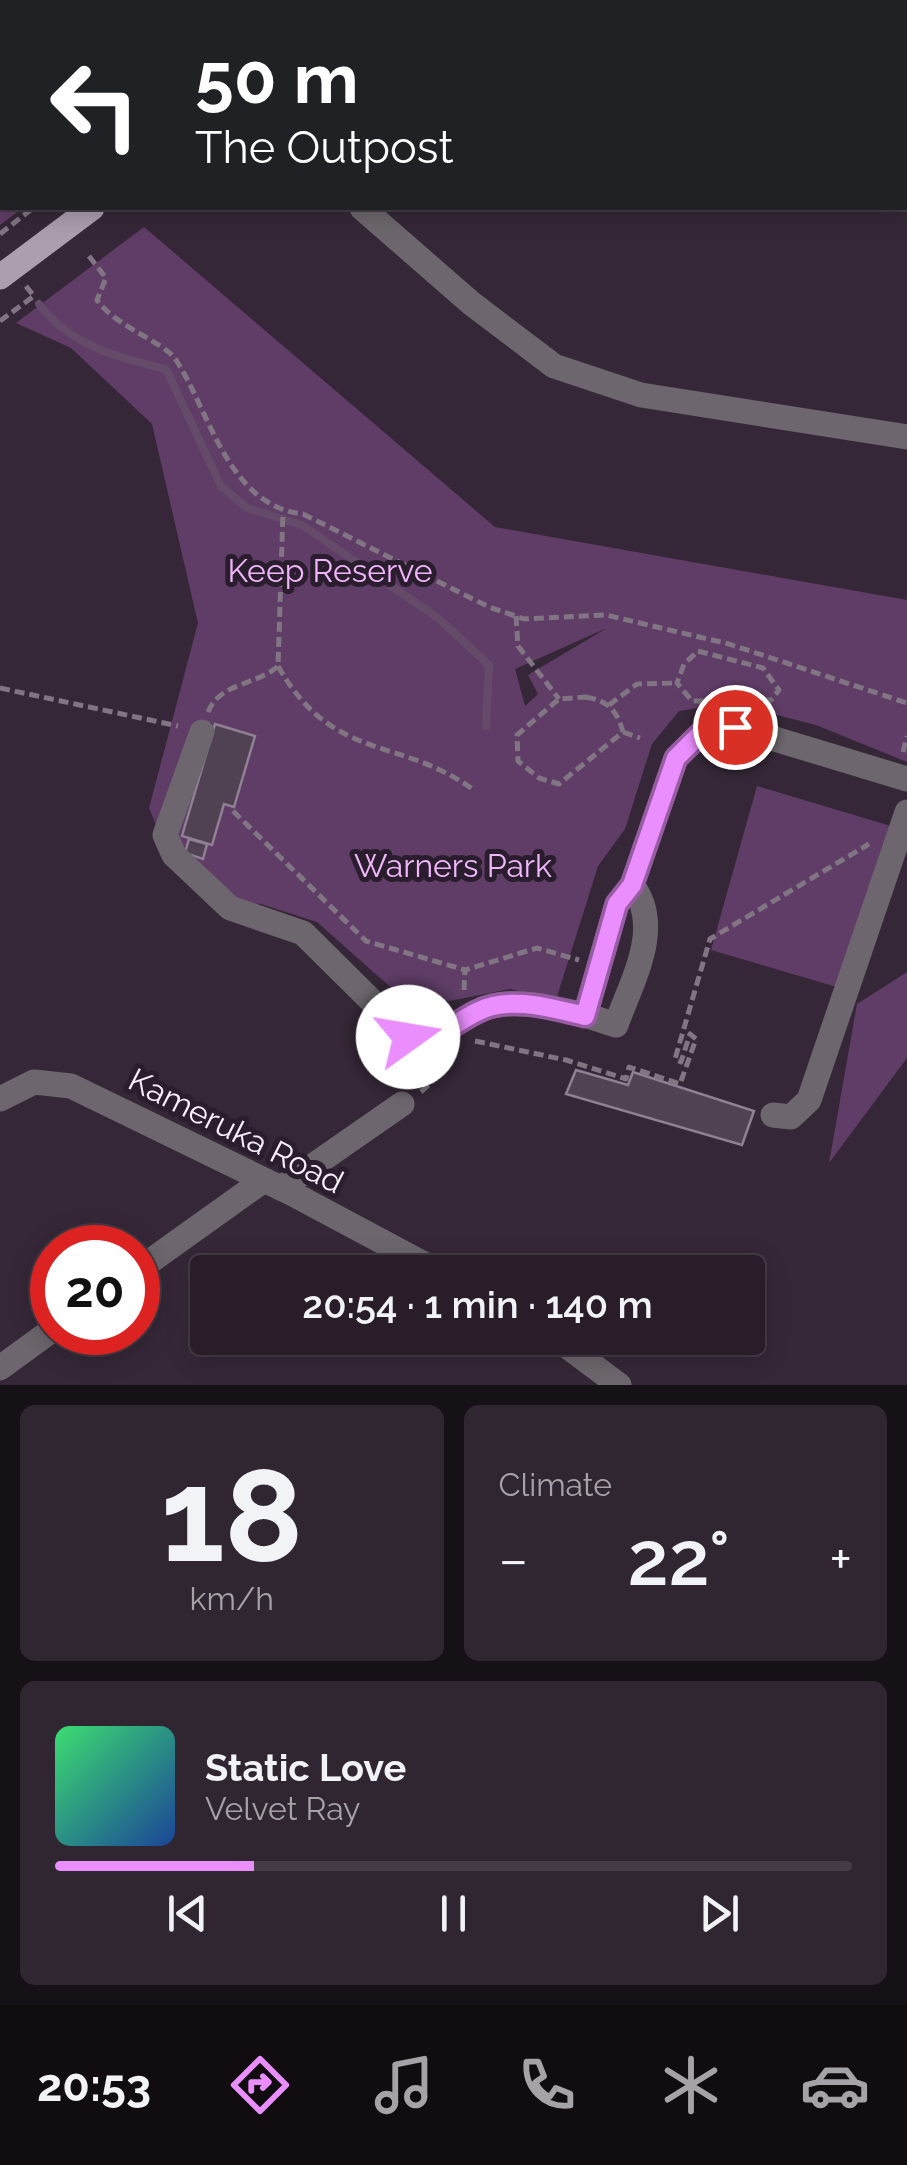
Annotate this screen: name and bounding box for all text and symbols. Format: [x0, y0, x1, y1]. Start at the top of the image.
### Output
text: 50 m [195, 37, 359, 119]
icon: left [30, 40, 160, 170]
text: The Outpost [195, 121, 454, 174]
park label: Keep Reserve [228, 552, 432, 589]
pin [693, 685, 778, 770]
icon: arrive [708, 700, 763, 755]
park label: Warners Park [354, 847, 552, 884]
position arrow [356, 985, 460, 1089]
street label: Kameruka Road [123, 1061, 350, 1201]
speed limit sign: 20 [30, 1225, 160, 1355]
text: 20:54 · 1 min · 140 m [302, 1282, 653, 1327]
text: 18 [160, 1439, 303, 1591]
text: Climate [499, 1466, 612, 1503]
text: 22° [627, 1514, 730, 1603]
text: − [499, 1527, 528, 1592]
text: + [829, 1527, 852, 1592]
text: km/h [190, 1580, 274, 1617]
text: Static Love [205, 1745, 406, 1790]
text: Velvet Ray [205, 1790, 360, 1827]
icon: previous [160, 1886, 215, 1941]
icon: pause [426, 1886, 481, 1941]
icon: next [692, 1886, 747, 1941]
icon: directions [225, 2050, 295, 2120]
icon: music [369, 2050, 439, 2120]
icon: phone [512, 2050, 582, 2120]
icon: climate [656, 2050, 726, 2120]
icon: car [800, 2050, 870, 2120]
text: 20:53 [37, 2059, 151, 2112]

